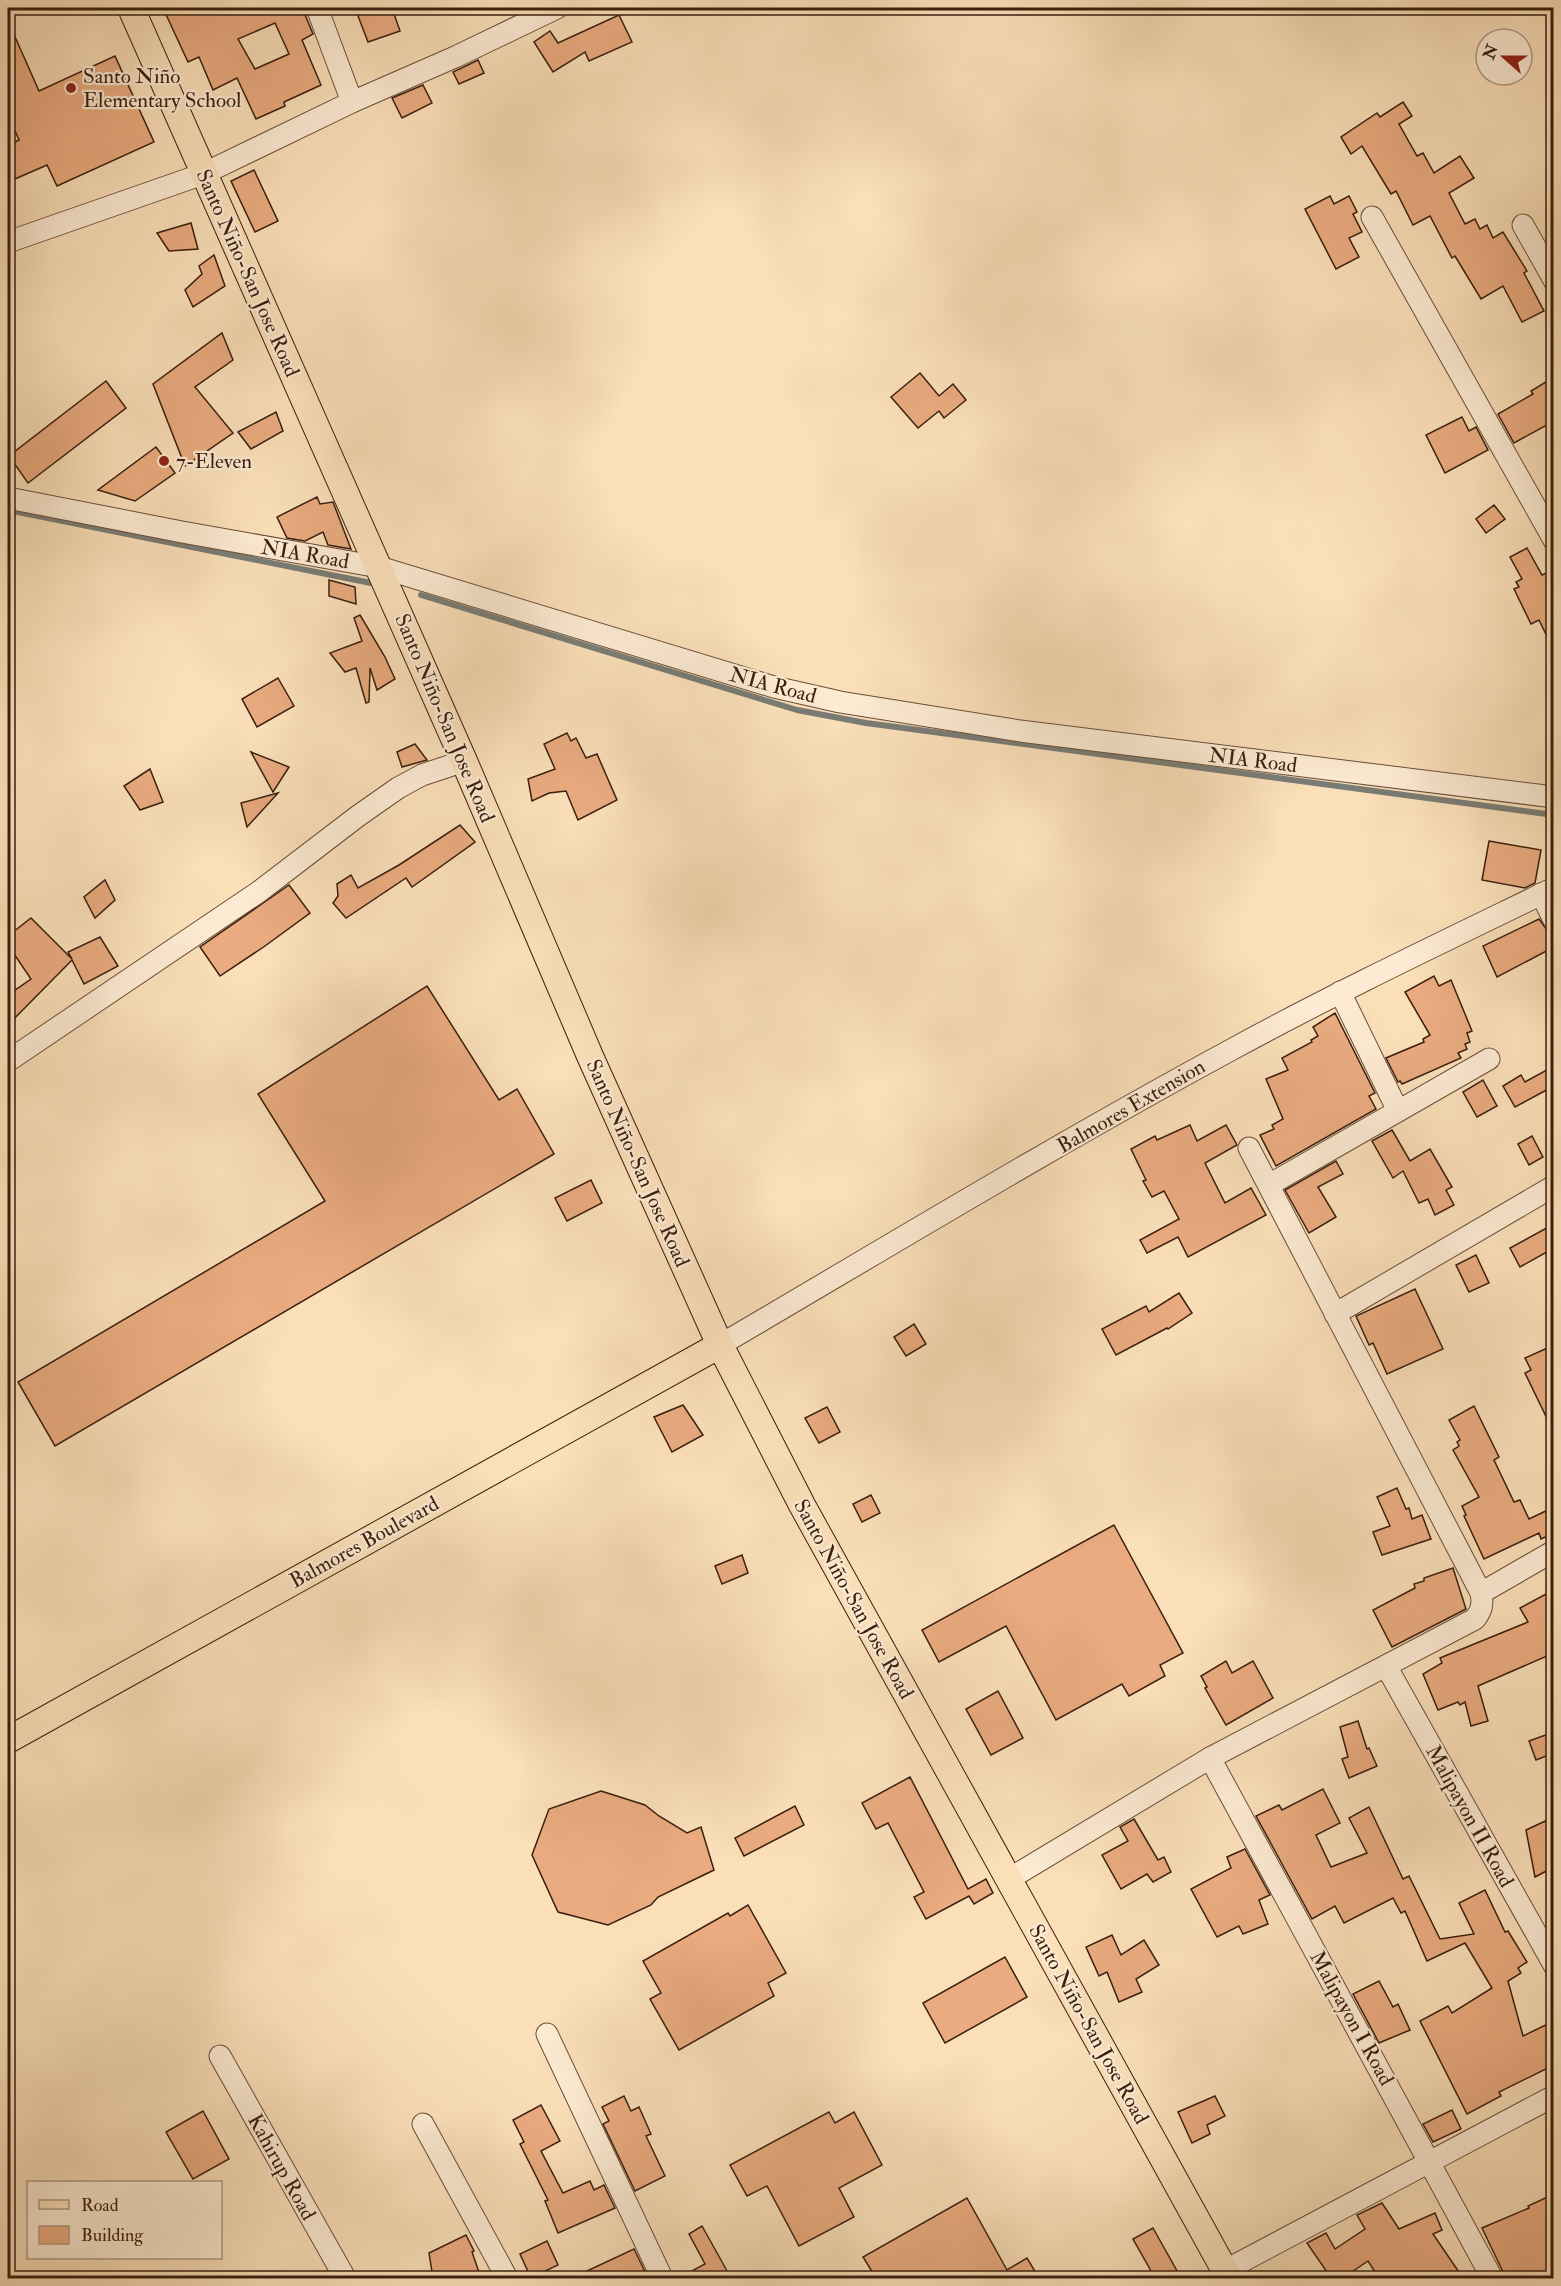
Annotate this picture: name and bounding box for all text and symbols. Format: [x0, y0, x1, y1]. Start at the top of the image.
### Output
north arrow [1474, 27, 1534, 87]
text: N [1479, 41, 1503, 63]
place label: Santo Niño Elementary School [83, 63, 242, 114]
marker: Santo Niño Elementary School [64, 81, 78, 95]
street label: Santo Niño-San Jose Road [190, 165, 306, 382]
place label: 7-Eleven [176, 448, 252, 475]
marker: 7-Eleven [157, 454, 171, 468]
street label: NIA Road [259, 533, 352, 576]
street label: Santo Niño-San Jose Road [388, 610, 501, 827]
street label: NIA Road [726, 661, 820, 710]
street label: NIA Road [1207, 742, 1299, 779]
street label: Balmores Extension [1052, 1053, 1210, 1160]
street label: Santo Niño-San Jose Road [580, 1055, 696, 1272]
street label: Balmores Boulevard [285, 1490, 444, 1595]
street label: Santo Niño-San Jose Road [787, 1495, 920, 1704]
street label: Malipayon II Road [1419, 1740, 1520, 1893]
street label: Santo Niño-San Jose Road [1022, 1920, 1155, 2129]
street label: Malipayon I Road [1303, 1946, 1400, 2091]
street label: Kahirup Road [241, 2109, 322, 2226]
legend [27, 2181, 222, 2259]
text: Road [81, 2194, 119, 2217]
text: Building [81, 2224, 144, 2247]

